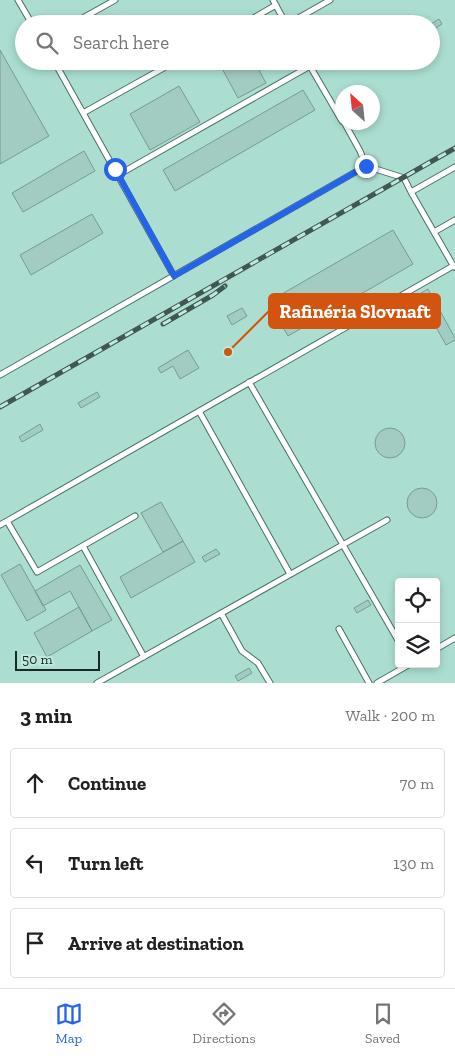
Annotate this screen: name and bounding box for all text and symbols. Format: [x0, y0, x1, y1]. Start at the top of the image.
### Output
search box [15, 15, 440, 70]
icon: search [33, 29, 61, 57]
text: Search here [73, 31, 169, 54]
north arrow [335, 85, 380, 130]
route end [355, 155, 378, 178]
route start [104, 158, 127, 181]
callout: Rafinéria Slovnaft [269, 294, 440, 328]
text: Rafinéria Slovnaft [279, 300, 431, 323]
map controls [395, 578, 440, 668]
button: locate [395, 578, 440, 623]
button: layers [395, 623, 440, 668]
scale bar [15, 648, 100, 671]
text: 50 m [22, 651, 53, 668]
text: 3 min [20, 703, 72, 728]
text: Walk · 200 m [346, 706, 435, 725]
icon: ahead [21, 769, 49, 797]
text: Continue [68, 772, 146, 795]
text: 70 m [400, 774, 434, 793]
icon: left [21, 849, 49, 877]
text: Turn left [68, 852, 143, 875]
text: 130 m [393, 854, 434, 873]
icon: arrive [21, 929, 49, 957]
text: Arrive at destination [68, 932, 244, 955]
tab: Map [55, 1000, 83, 1047]
tab: Directions [192, 1000, 256, 1047]
tab: Saved [365, 1000, 400, 1047]

